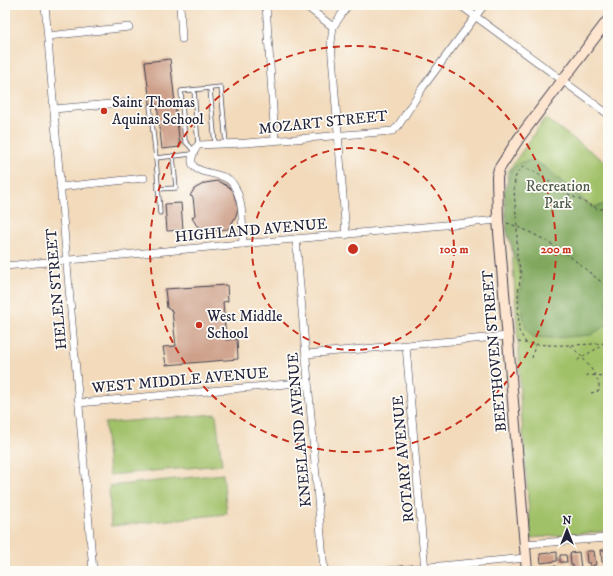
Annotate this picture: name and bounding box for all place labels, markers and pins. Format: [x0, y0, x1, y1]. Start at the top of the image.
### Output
place label: Saint Thomas Aquinas School [112, 93, 204, 129]
marker: Saint Thomas Aquinas School [99, 106, 109, 116]
centre of rings [346, 242, 360, 256]
place label: West Middle School [206, 307, 282, 343]
marker: West Middle School [194, 320, 204, 330]

